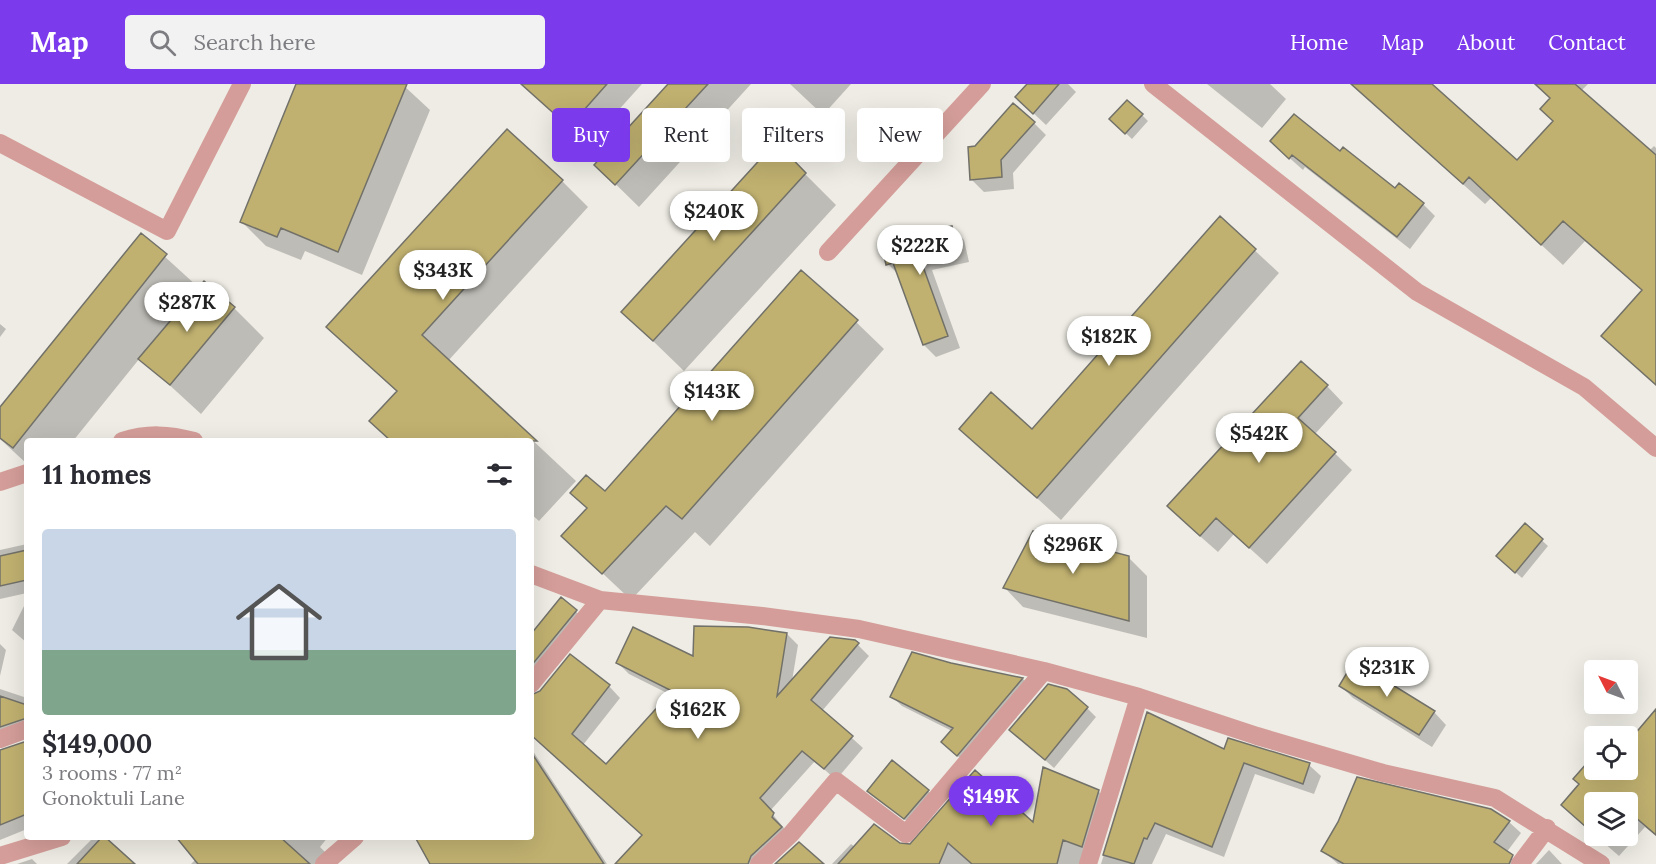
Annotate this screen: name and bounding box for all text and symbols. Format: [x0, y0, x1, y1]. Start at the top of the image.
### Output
search box [125, 15, 545, 69]
text: Map [30, 24, 89, 60]
icon: search [146, 26, 179, 59]
text: Search here [194, 28, 316, 56]
text: Home [1290, 29, 1348, 56]
text: Map [1381, 29, 1424, 56]
text: About [1457, 29, 1515, 56]
text: Contact [1548, 29, 1626, 56]
chip: Buy [552, 108, 630, 162]
chip: Rent [642, 108, 730, 162]
chip: Filters [742, 108, 845, 162]
chip: New [857, 108, 943, 162]
pin: $240K [672, 191, 756, 242]
text: $240K [684, 198, 744, 223]
pin: $222K [878, 225, 962, 276]
text: $222K [891, 232, 949, 257]
pin: $343K [401, 250, 485, 301]
text: $343K [413, 257, 473, 282]
pin: $287K [145, 282, 229, 333]
text: $287K [158, 289, 216, 314]
pin: $182K [1067, 316, 1151, 367]
text: $182K [1081, 323, 1137, 348]
pin: $143K [670, 371, 754, 422]
text: $143K [684, 378, 740, 403]
pin: $542K [1217, 413, 1301, 464]
text: $542K [1230, 420, 1288, 445]
text: 11 homes [42, 458, 151, 491]
icon: filters [483, 458, 516, 491]
pin: $296K [1031, 524, 1115, 575]
text: $296K [1043, 531, 1103, 556]
icon: home [225, 568, 333, 676]
pin: $231K [1345, 647, 1429, 698]
text: $231K [1359, 654, 1415, 679]
north arrow [1584, 660, 1638, 714]
map controls [1584, 660, 1638, 846]
pin: $162K [656, 689, 740, 740]
text: $162K [670, 696, 726, 721]
button: locate [1584, 726, 1638, 780]
text: $149,000 [42, 727, 152, 760]
text: 3 rooms · 77 m² [42, 760, 182, 785]
pin: $149K [949, 776, 1033, 827]
text: $149K [963, 783, 1019, 808]
text: Gonoktuli Lane [42, 785, 185, 810]
button: layers [1584, 792, 1638, 846]

